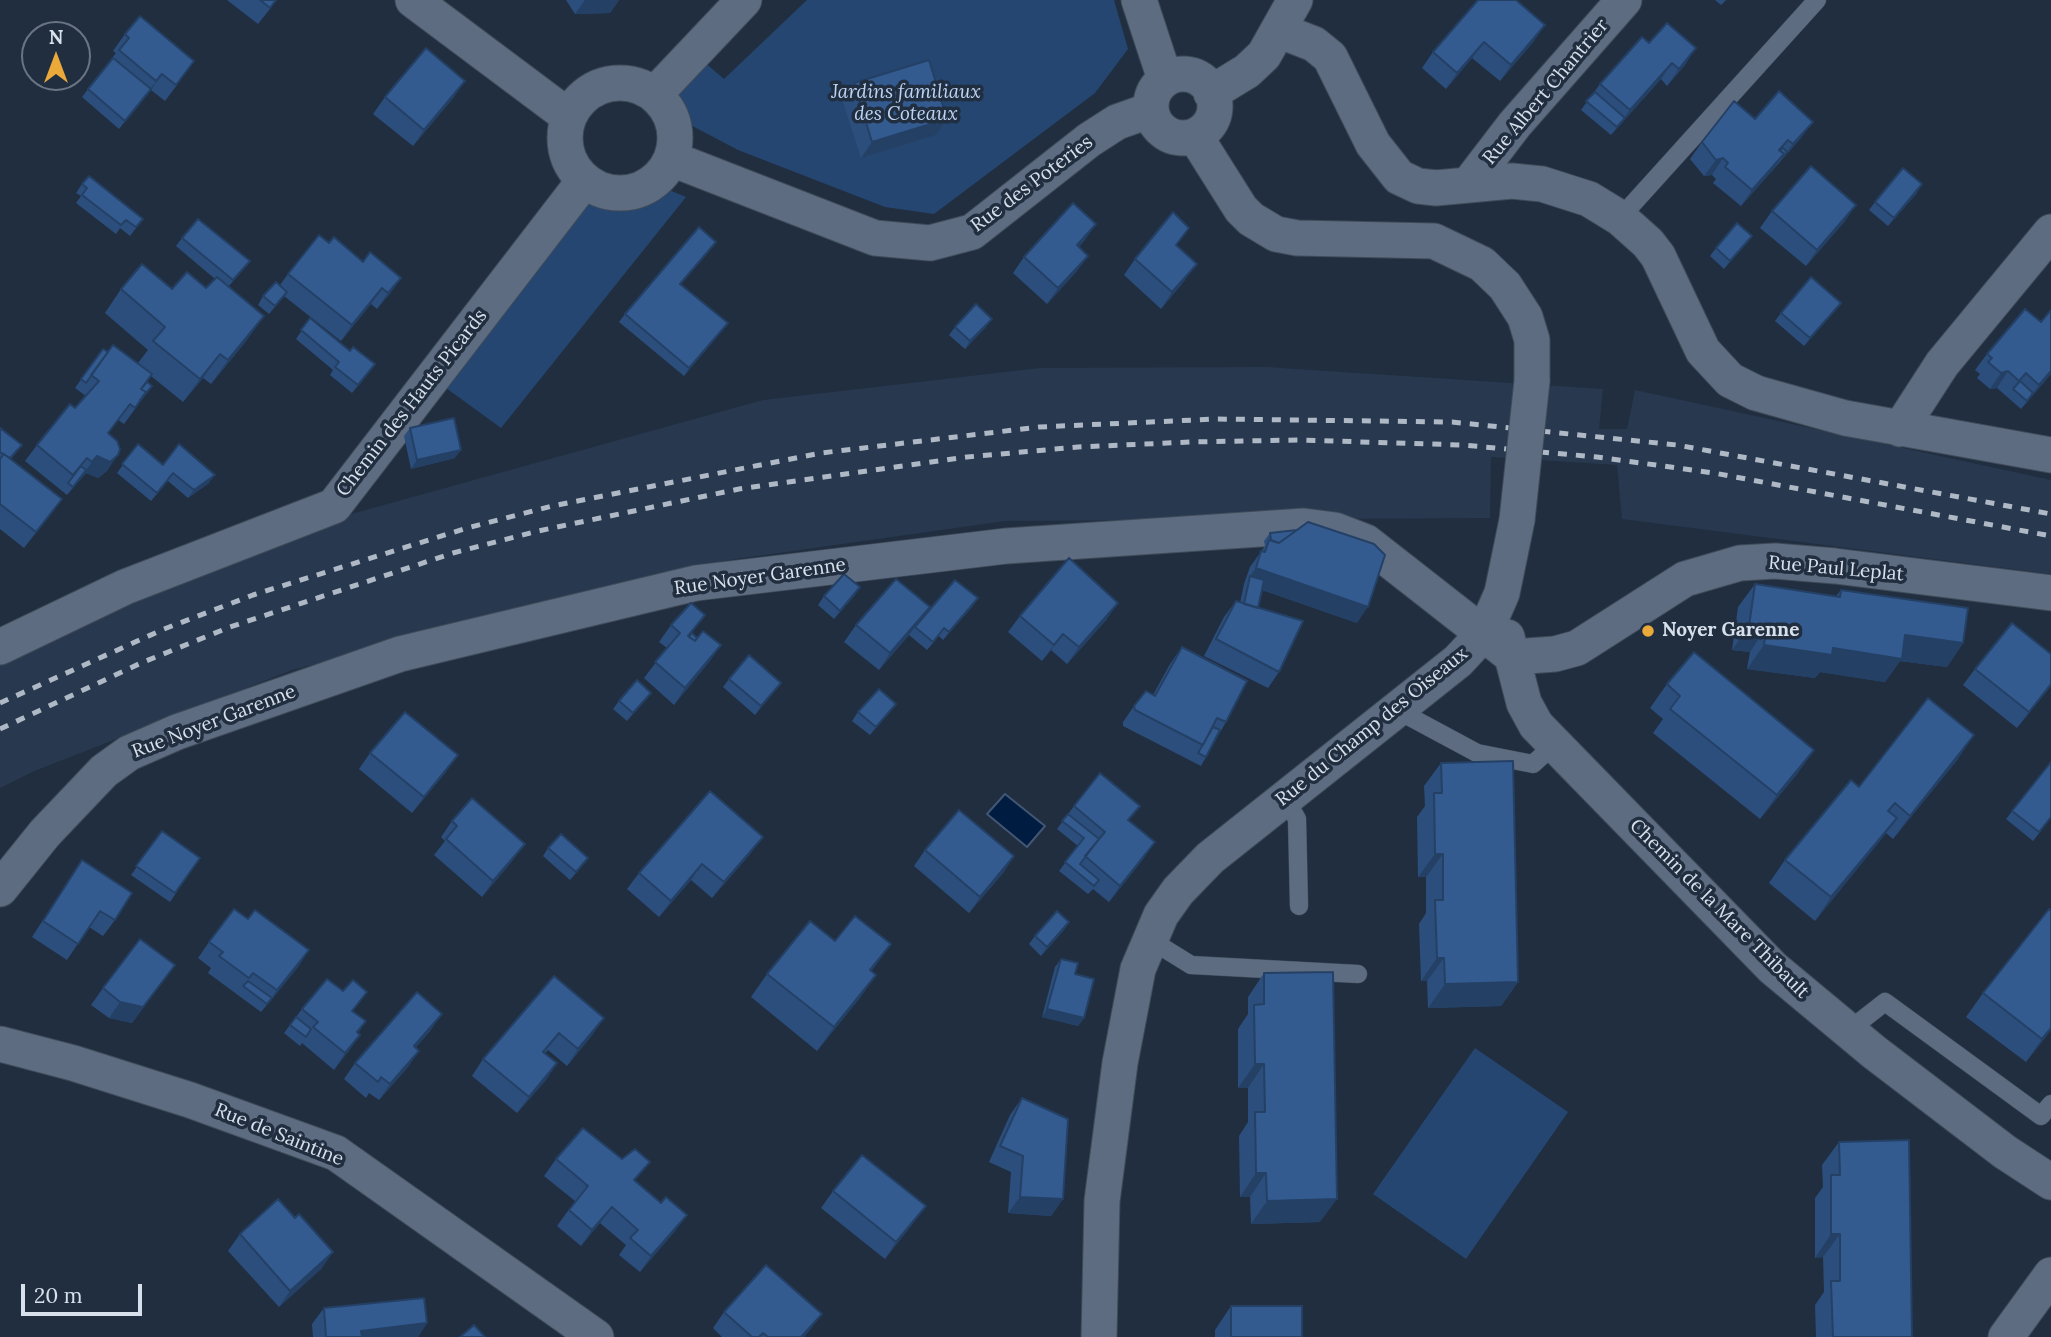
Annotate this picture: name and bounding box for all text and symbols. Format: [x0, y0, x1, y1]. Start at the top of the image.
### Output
street label: Rue Albert Chantrier [1478, 15, 1614, 169]
north arrow [21, 21, 91, 91]
text: N [49, 25, 63, 49]
park label: Jardins familiaux des Coteaux [831, 82, 981, 126]
street label: Rue des Poteries [967, 131, 1097, 237]
street label: Chemin des Hauts Picards [332, 305, 492, 501]
street label: Rue Paul Leplat [1767, 552, 1905, 586]
street label: Rue Noyer Garenne [673, 554, 847, 600]
place label: Noyer Garenne [1662, 620, 1799, 642]
marker: Noyer Garenne [1640, 623, 1656, 639]
street label: Rue du Champ des Oiseaux [1272, 643, 1472, 811]
street label: Rue Noyer Garenne [129, 680, 299, 764]
street label: Chemin de la Mare Thibault [1624, 814, 1814, 1004]
street label: Rue de Saintine [211, 1099, 347, 1171]
scale bar [24, 1270, 145, 1314]
text: 20 m [34, 1282, 83, 1309]

